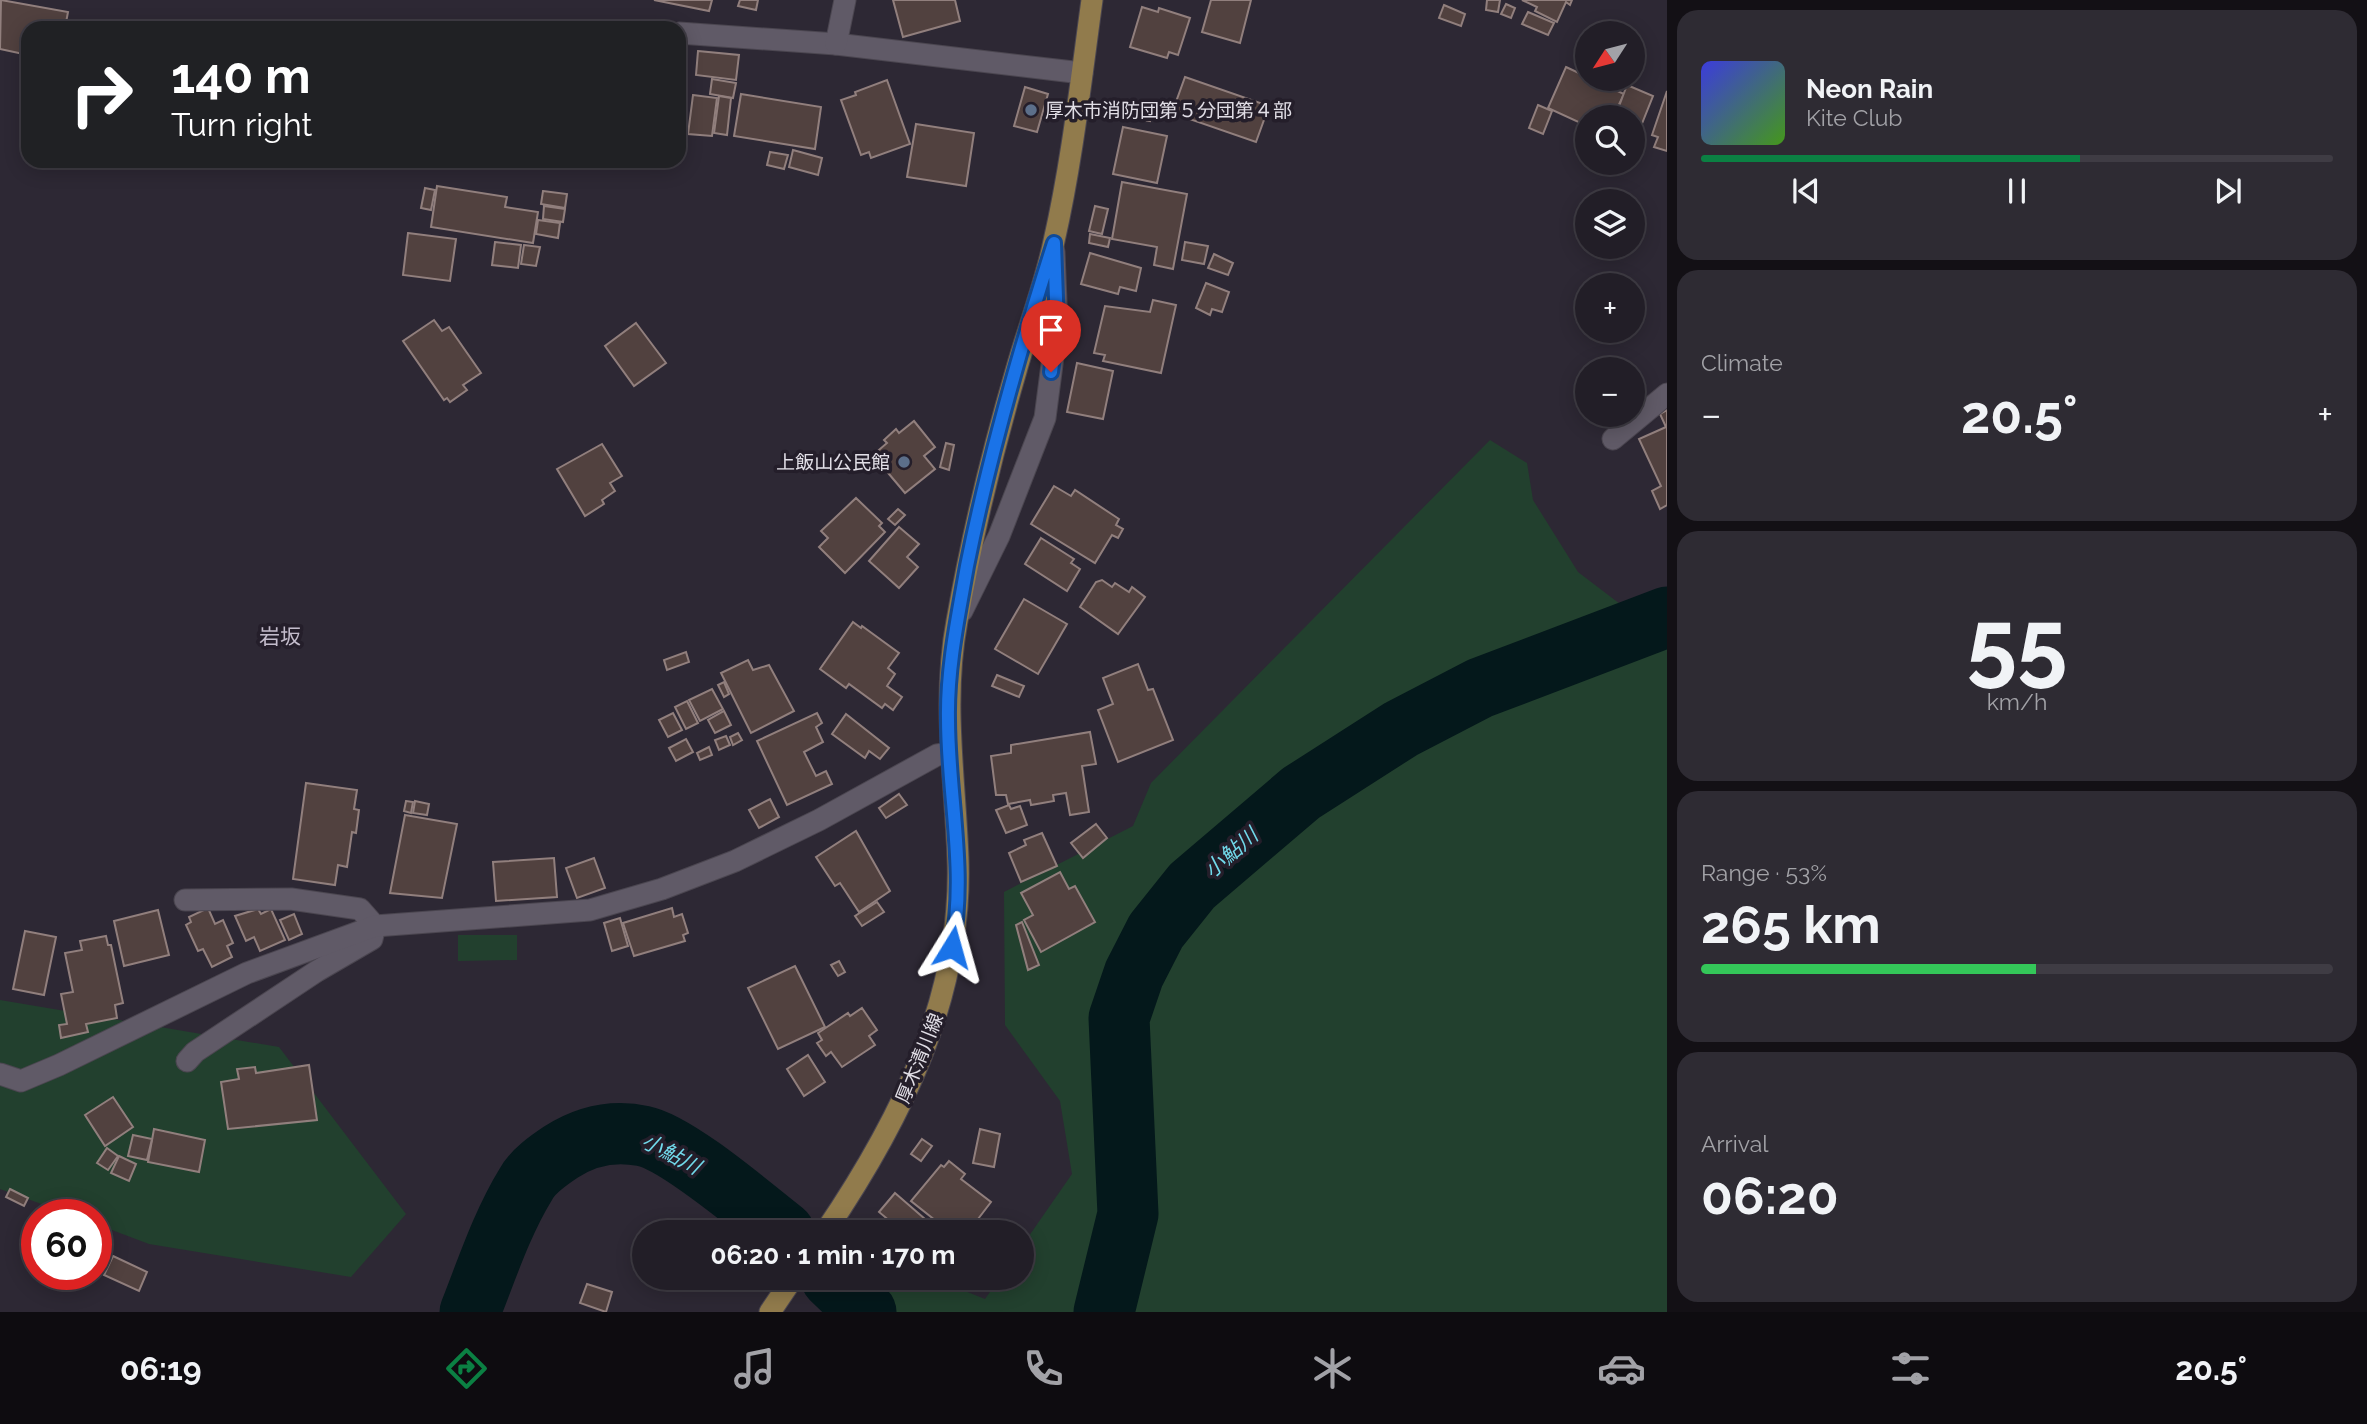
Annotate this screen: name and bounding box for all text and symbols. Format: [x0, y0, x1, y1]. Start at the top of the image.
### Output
north arrow [1575, 21, 1645, 91]
map controls [1575, 21, 1645, 427]
text: 140 m [171, 47, 311, 104]
icon: right [56, 49, 147, 140]
text: Neon Rain [1806, 74, 1933, 104]
place label: 厚木市消防団第５分団第４部 [1045, 99, 1292, 121]
marker: 厚木市消防団第５分団第４部 [1023, 102, 1039, 118]
text: Kite Club [1806, 104, 1903, 131]
button: search [1575, 105, 1645, 175]
text: Turn right [171, 106, 312, 143]
icon: previous [1787, 172, 1825, 210]
icon: pause [1998, 172, 2036, 210]
icon: next [2209, 172, 2247, 210]
button: layers [1575, 189, 1645, 259]
button: + [1575, 273, 1645, 343]
pin [1021, 300, 1081, 372]
icon: arrive [1032, 311, 1070, 349]
text: Climate [1701, 349, 1783, 376]
button: − [1575, 357, 1645, 427]
text: 20.5° [1961, 384, 2078, 445]
text: − [1701, 392, 1721, 437]
text: + [2317, 392, 2333, 437]
place label: 上飯山公民館 [776, 451, 890, 473]
marker: 上飯山公民館 [896, 454, 912, 470]
text: 55 [1967, 589, 2067, 696]
district label: 岩坂 [259, 624, 301, 649]
text: km/h [1987, 688, 2047, 715]
water label: 小鮎川 [1199, 821, 1264, 883]
text: Range · 53% [1701, 859, 1827, 886]
text: 265 km [1701, 894, 1881, 955]
position arrow [915, 910, 989, 984]
street label: 厚木清川線 [891, 1010, 947, 1106]
water label: 小鮎川 [638, 1128, 707, 1180]
text: Arrival [1701, 1130, 1768, 1157]
text: 06:20 [1701, 1165, 1839, 1226]
speed limit sign: 60 [21, 1199, 112, 1290]
text: 06:20 · 1 min · 170 m [711, 1240, 955, 1270]
icon: directions [442, 1344, 491, 1393]
icon: music [730, 1344, 779, 1393]
icon: phone [1019, 1344, 1068, 1393]
icon: climate [1308, 1344, 1357, 1393]
icon: car [1597, 1344, 1646, 1393]
icon: filters [1886, 1344, 1935, 1393]
text: 06:19 [120, 1350, 202, 1387]
text: 20.5° [2175, 1350, 2247, 1387]

